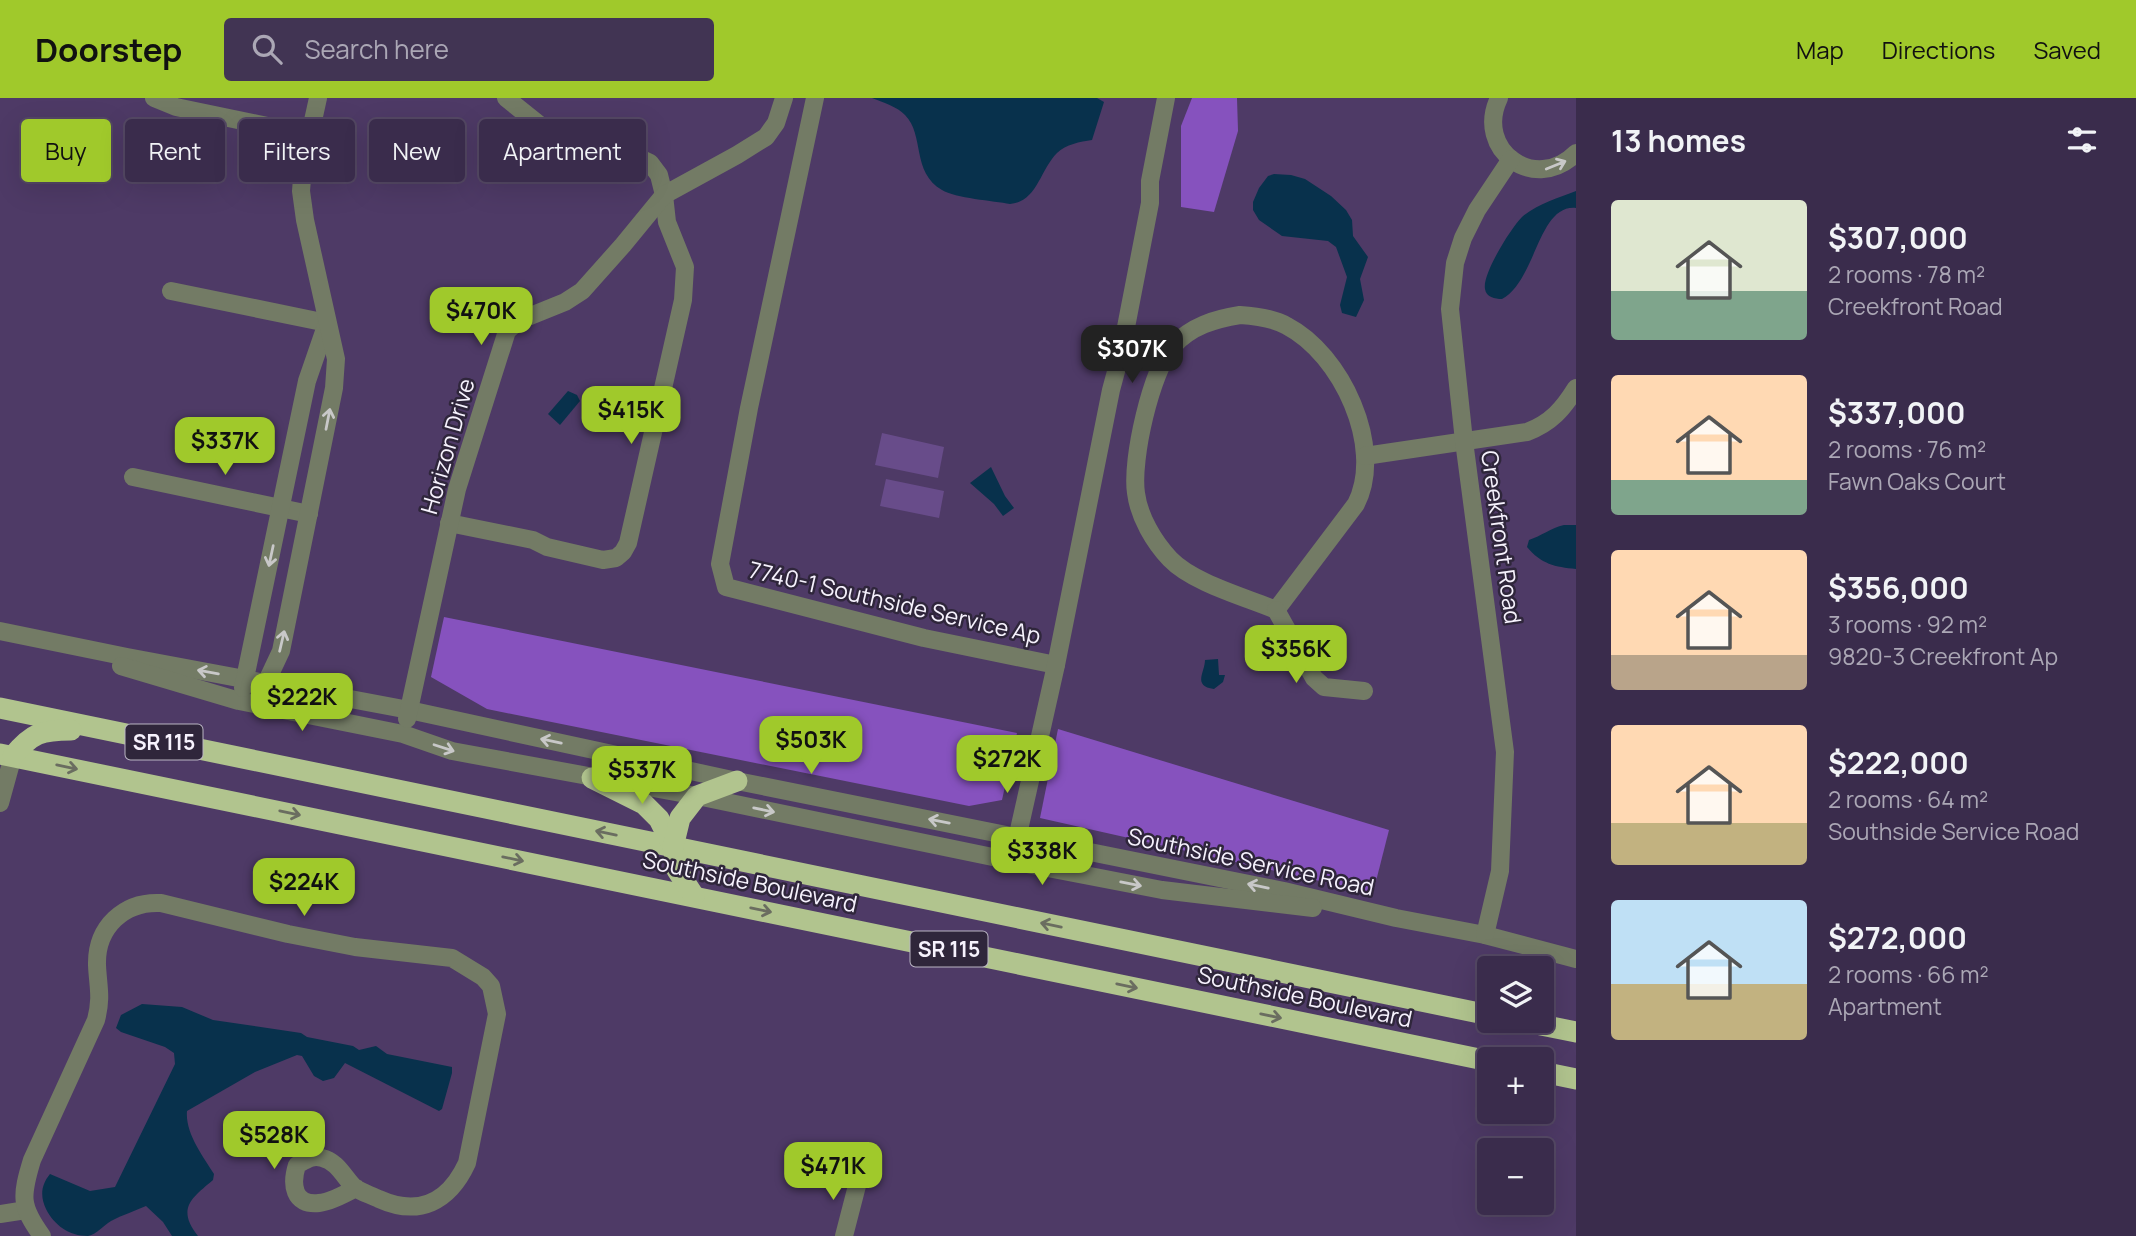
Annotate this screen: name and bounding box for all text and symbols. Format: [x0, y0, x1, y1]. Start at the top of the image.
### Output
search box [224, 18, 714, 81]
text: Doorstep [35, 27, 182, 72]
icon: search [248, 30, 286, 68]
text: Search here [304, 31, 449, 67]
text: Map [1796, 33, 1844, 66]
text: Directions [1882, 33, 1995, 66]
text: Saved [2033, 33, 2101, 66]
chip: Buy [21, 119, 111, 182]
chip: Rent [125, 119, 225, 182]
chip: Filters [239, 119, 355, 182]
chip: New [369, 119, 465, 182]
chip: Apartment [479, 119, 646, 182]
text: 13 homes [1611, 120, 1746, 161]
icon: filters [2063, 121, 2101, 159]
one-way arrow [1545, 157, 1567, 170]
text: $307,000 [1828, 217, 1968, 258]
icon: home [1667, 228, 1751, 312]
text: 2 rooms · 78 m² [1828, 258, 1985, 290]
pin: $470K [432, 288, 530, 347]
text: Creekfront Road [1828, 290, 2003, 322]
text: $470K [446, 294, 516, 326]
pin: $307K [1083, 326, 1181, 385]
text: $307K [1097, 332, 1167, 364]
street label: Horizon Drive [412, 374, 482, 518]
pin: $415K [582, 386, 680, 446]
text: $337,000 [1828, 392, 1966, 433]
text: $415K [598, 393, 664, 425]
icon: home [1667, 403, 1751, 487]
one-way arrow [322, 408, 335, 431]
pin: $337K [176, 418, 274, 477]
text: $337K [191, 424, 259, 456]
text: 2 rooms · 76 m² [1828, 433, 1986, 465]
street label: Creekfront Road [1474, 448, 1530, 626]
text: Fawn Oaks Court [1828, 465, 2006, 497]
one-way arrow [263, 544, 277, 567]
street label: 7740-1 Southside Service Ap [746, 553, 1044, 651]
text: $356,000 [1828, 567, 1969, 608]
icon: home [1667, 578, 1751, 662]
text: 3 rooms · 92 m² [1828, 608, 1987, 640]
pin: $356K [1247, 626, 1345, 685]
one-way arrow [276, 631, 289, 653]
text: $356K [1261, 632, 1331, 664]
text: 9820-3 Creekfront Ap [1828, 640, 2058, 672]
one-way arrow [197, 665, 220, 678]
pin: $222K [253, 674, 351, 733]
text: $222K [267, 680, 337, 712]
pin: $503K [762, 716, 860, 776]
text: $503K [775, 723, 847, 755]
road number: SR 115 [125, 724, 202, 760]
one-way arrow [540, 733, 563, 747]
pin: $272K [958, 736, 1056, 795]
text: $272K [973, 742, 1042, 774]
text: $222,000 [1828, 742, 1969, 783]
one-way arrow [433, 743, 455, 755]
pin: $537K [593, 746, 691, 806]
text: $537K [608, 753, 676, 785]
icon: home [1667, 753, 1751, 837]
one-way arrow [55, 761, 78, 775]
text: 2 rooms · 64 m² [1828, 783, 1988, 815]
one-way arrow [752, 803, 775, 817]
one-way arrow [278, 807, 301, 821]
one-way arrow [928, 813, 951, 827]
text: Southside Service Road [1828, 815, 2079, 847]
street label: Southside Service Road [1125, 819, 1377, 903]
one-way arrow [595, 826, 618, 840]
pin: $338K [993, 828, 1091, 887]
text: $338K [1007, 834, 1077, 866]
street label: Southside Boulevard [640, 843, 860, 919]
one-way arrow [501, 852, 524, 866]
pin: $224K [255, 858, 353, 918]
text: $224K [269, 865, 339, 897]
one-way arrow [1119, 878, 1142, 891]
one-way arrow [1247, 878, 1270, 892]
one-way arrow [749, 903, 772, 917]
one-way arrow [1040, 917, 1063, 931]
text: $272,000 [1828, 917, 1967, 958]
icon: home [1667, 928, 1751, 1012]
road number: SR 115 [911, 932, 988, 966]
map controls [1477, 956, 1554, 1215]
button: layers [1477, 956, 1554, 1033]
street label: Southside Boulevard [1195, 958, 1415, 1034]
text: 2 rooms · 66 m² [1828, 958, 1989, 990]
one-way arrow [1115, 980, 1138, 994]
text: Apartment [1828, 990, 1942, 1022]
one-way arrow [1259, 1009, 1282, 1023]
button: + [1477, 1047, 1554, 1124]
pin: $528K [225, 1112, 323, 1171]
text: $528K [239, 1118, 309, 1150]
button: − [1477, 1138, 1554, 1215]
pin: $471K [784, 1142, 882, 1202]
text: $471K [800, 1149, 866, 1181]

